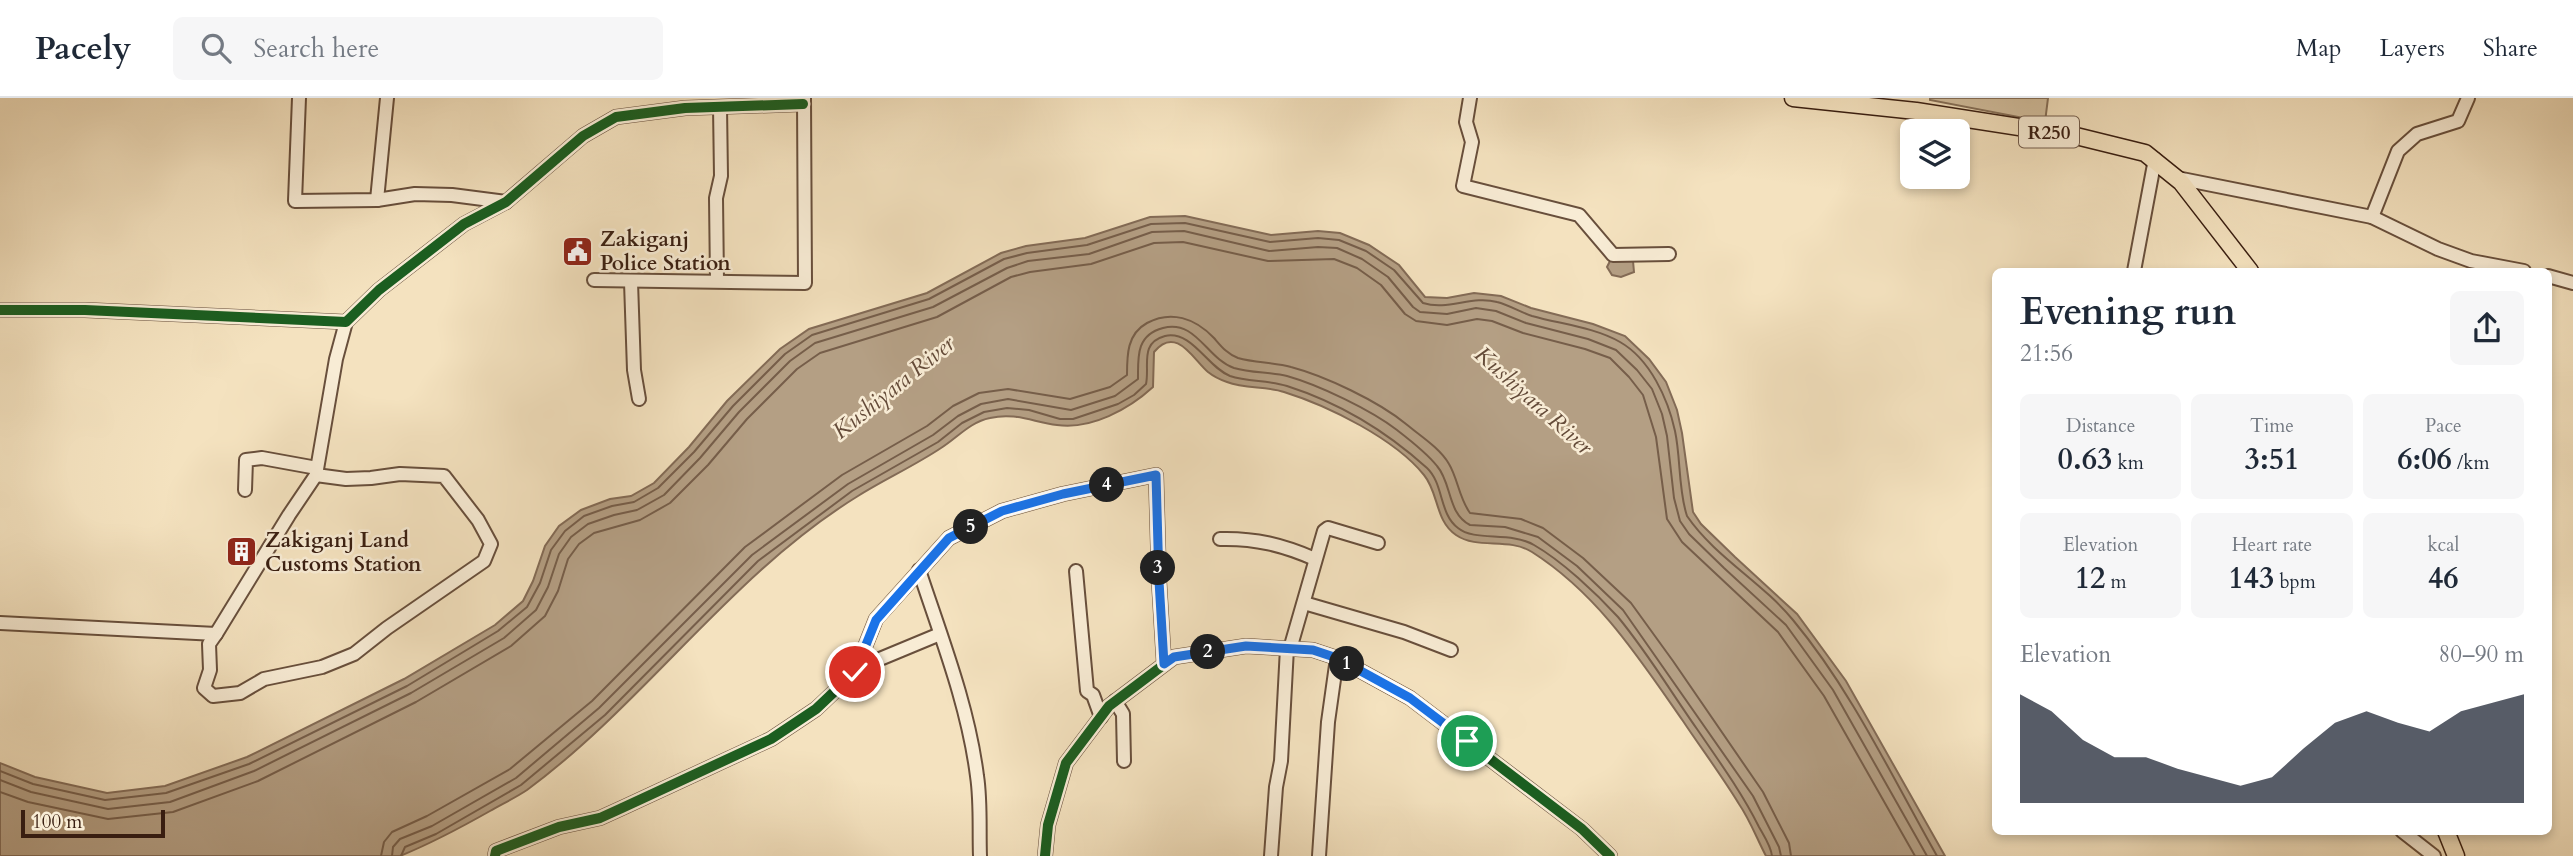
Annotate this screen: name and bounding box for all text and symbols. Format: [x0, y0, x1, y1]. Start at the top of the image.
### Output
search box [173, 17, 663, 80]
text: Pacely [35, 26, 131, 71]
icon: search [197, 29, 235, 67]
text: Search here [253, 31, 379, 66]
text: Map [2296, 32, 2342, 65]
text: Layers [2380, 32, 2445, 65]
text: Share [2483, 32, 2538, 65]
road number: R250 [2019, 116, 2079, 148]
map controls [1900, 119, 1970, 189]
button: layers [1900, 119, 1970, 189]
place label: Zakiganj Police Station [600, 225, 731, 278]
public building icon: Zakiganj Police Station [560, 234, 594, 268]
text: Evening run [2020, 286, 2236, 338]
button: share [2450, 291, 2524, 365]
water label: Kushiyara River [826, 328, 962, 446]
text: 21:56 [2020, 338, 2073, 369]
water label: Kushiyara River [1468, 339, 1600, 463]
text: Distance [2066, 413, 2135, 439]
text: Time [2250, 413, 2294, 439]
text: Pace [2425, 413, 2462, 439]
text: 0.63 [2058, 439, 2112, 480]
text: 3:51 [2245, 439, 2299, 480]
text: 6:06 [2397, 439, 2452, 480]
text: km [2112, 450, 2144, 476]
text: /km [2452, 450, 2489, 476]
pin: 4 [1090, 468, 1124, 502]
text: 4 [1102, 471, 1111, 497]
pin: 5 [954, 510, 988, 544]
text: 5 [966, 513, 975, 539]
place label: Zakiganj Land Customs Station [265, 526, 422, 579]
text: Elevation [2063, 532, 2138, 558]
text: Heart rate [2232, 532, 2312, 558]
text: kcal [2427, 532, 2459, 558]
building icon: Zakiganj Land Customs Station [225, 535, 259, 569]
pin: 3 [1140, 550, 1176, 586]
text: 3 [1153, 554, 1162, 580]
text: 12 [2075, 558, 2105, 599]
text: 143 [2228, 558, 2274, 599]
text: 46 [2428, 558, 2459, 599]
text: m [2105, 569, 2127, 595]
text: bpm [2274, 569, 2316, 595]
pin: 2 [1190, 634, 1226, 670]
text: 2 [1203, 638, 1212, 664]
text: Elevation [2020, 639, 2111, 670]
text: 80–90 m [2439, 639, 2524, 670]
pin [825, 642, 885, 702]
pin: 1 [1330, 646, 1364, 682]
text: 1 [1342, 650, 1351, 676]
icon: check [836, 653, 874, 691]
pin [1437, 711, 1497, 771]
icon: arrive [1448, 722, 1486, 760]
scale bar [21, 807, 164, 839]
text: 100 m [32, 809, 82, 835]

